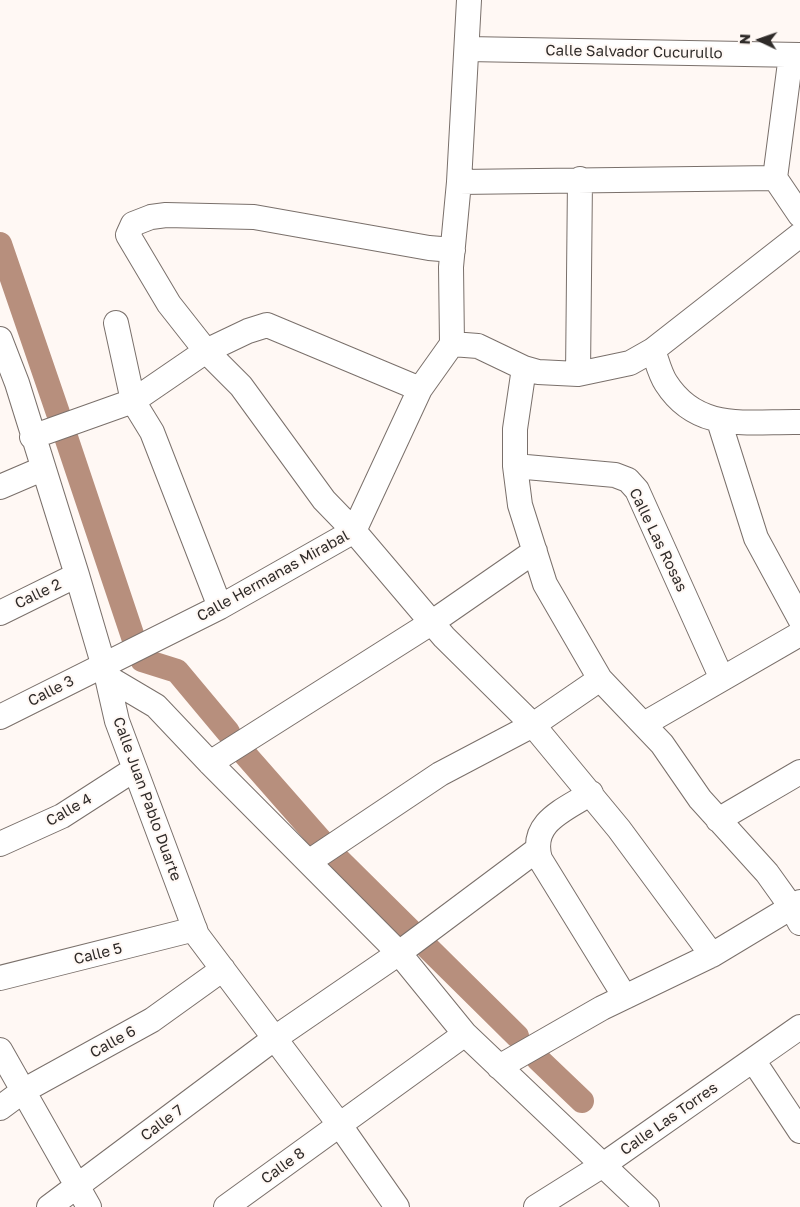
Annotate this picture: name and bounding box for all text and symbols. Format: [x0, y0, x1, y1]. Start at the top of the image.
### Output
north arrow [735, 15, 785, 65]
text: N [736, 33, 753, 45]
street label: Calle Salvador Cucurullo [545, 41, 723, 63]
street label: Calle Las Rosas [625, 485, 691, 595]
street label: Calle Hermanas Mirabal [194, 527, 352, 625]
street label: Calle 2 [12, 575, 64, 613]
street label: Calle 3 [25, 672, 77, 710]
street label: Calle Juan Pablo Duarte [109, 715, 185, 883]
street label: Calle 4 [43, 790, 95, 830]
street label: Calle 5 [72, 939, 124, 969]
street label: Calle 6 [87, 1022, 139, 1062]
street label: Calle Las Torres [617, 1079, 721, 1159]
street label: Calle 7 [137, 1101, 187, 1145]
street label: Calle 8 [258, 1144, 308, 1188]

